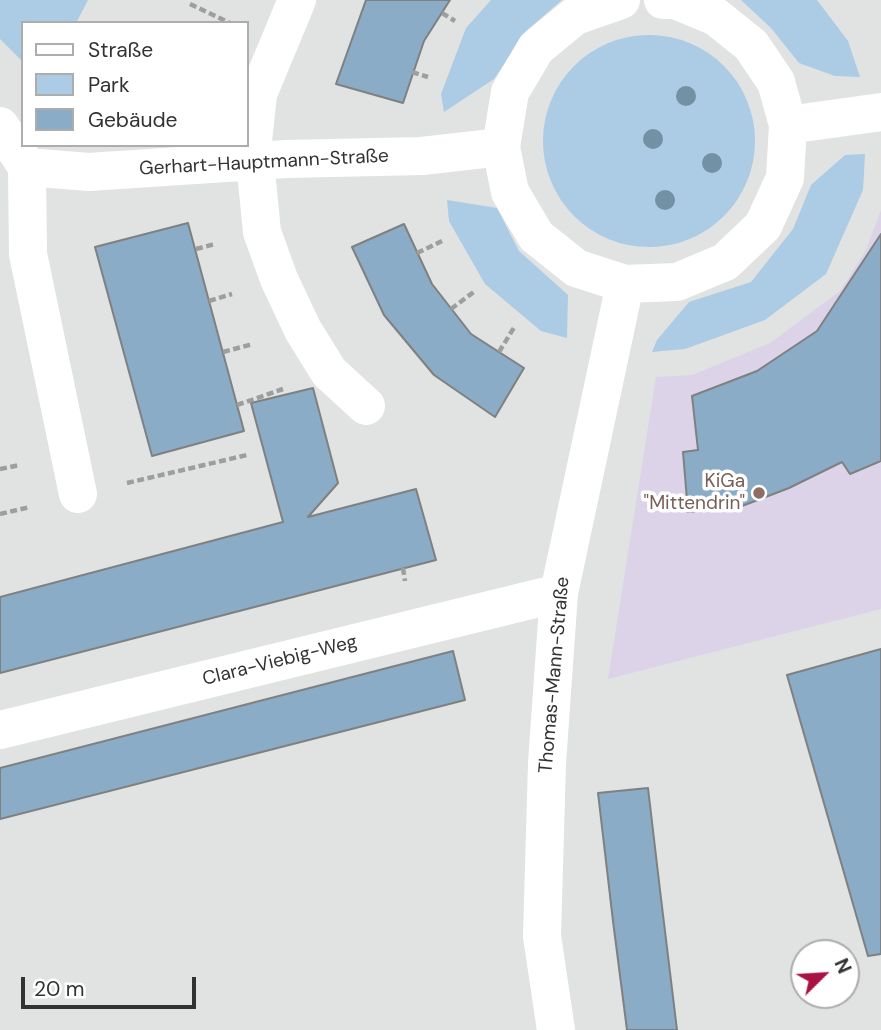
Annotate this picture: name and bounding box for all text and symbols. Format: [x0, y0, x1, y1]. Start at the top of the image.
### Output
legend [21, 21, 248, 147]
text: Straße [88, 36, 153, 64]
text: Park [88, 71, 129, 99]
text: Gebäude [88, 106, 178, 134]
street label: Gerhart-Hauptmann-Straße [139, 145, 389, 181]
place label: KiGa "Mittendrin" [644, 471, 745, 515]
marker: KiGa "Mittendrin" [751, 485, 767, 501]
street label: Thomas-Mann-Straße [535, 576, 575, 774]
street label: Clara-Viebig-Weg [200, 631, 360, 691]
north arrow [790, 939, 860, 1009]
text: N [829, 955, 857, 977]
scale bar [24, 964, 200, 1008]
text: 20 m [34, 975, 85, 1003]

